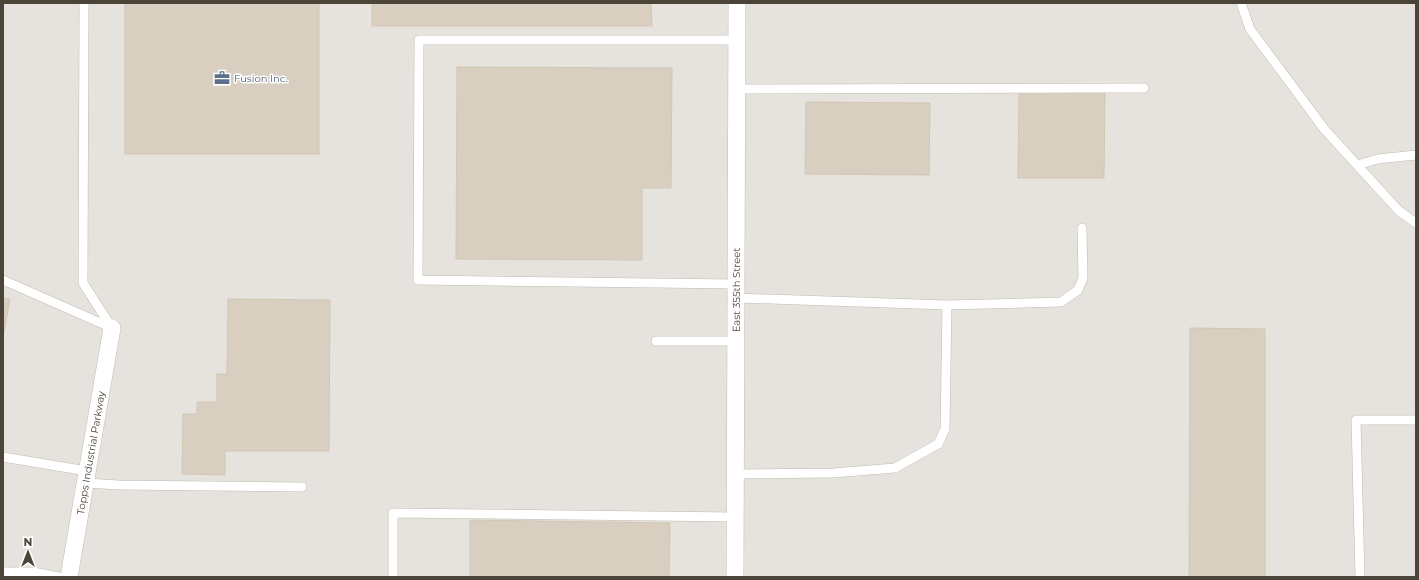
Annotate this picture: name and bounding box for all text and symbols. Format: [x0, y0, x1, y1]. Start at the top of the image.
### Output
office icon: Fusion Inc. [213, 69, 231, 87]
place label: Fusion Inc. [234, 72, 288, 85]
street label: East 355th Street [729, 248, 743, 332]
street label: Topps Industrial Parkway [73, 390, 108, 516]
north arrow [8, 532, 48, 572]
text: N [24, 535, 32, 549]

